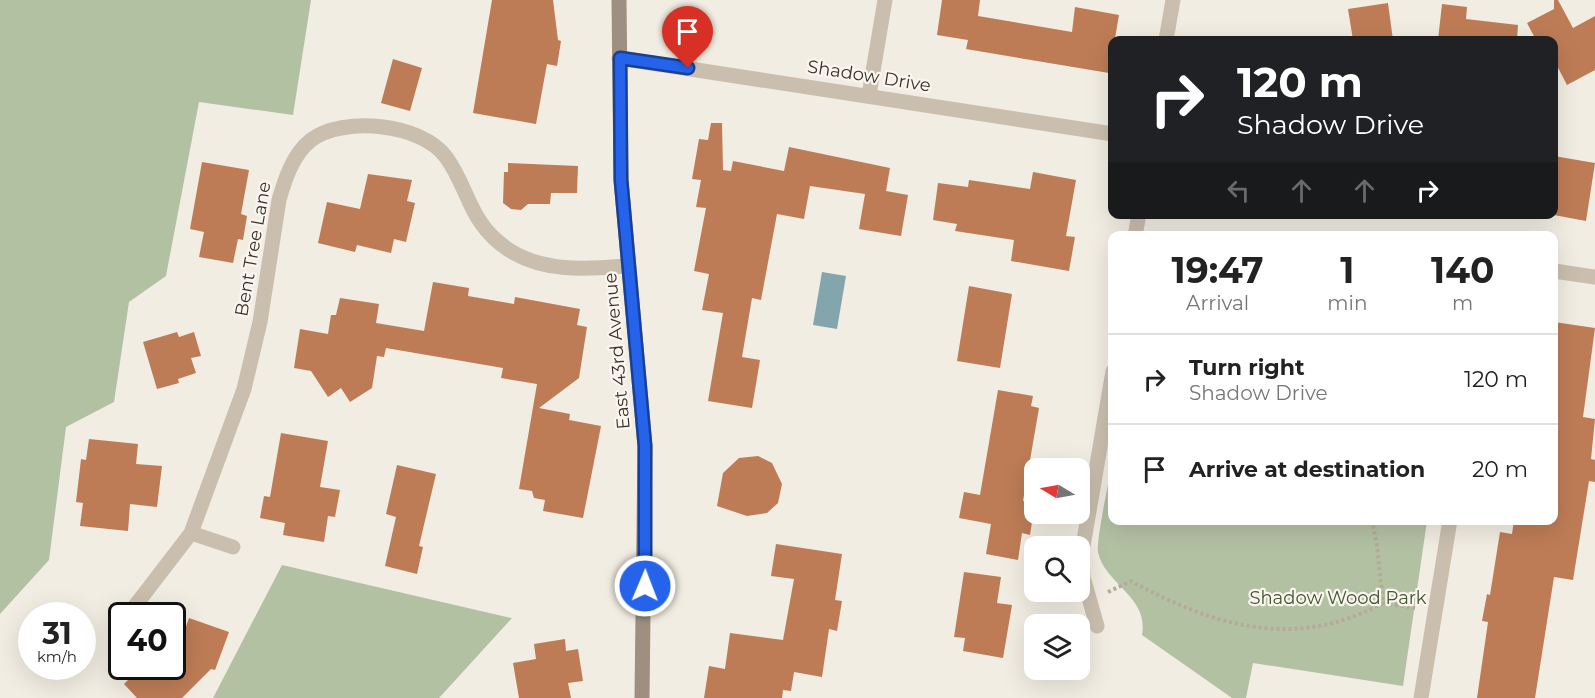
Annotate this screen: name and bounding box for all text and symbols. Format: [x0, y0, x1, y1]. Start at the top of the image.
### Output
pin [662, 6, 713, 68]
icon: arrive [671, 15, 704, 48]
street label: Shadow Drive [806, 55, 932, 97]
text: 120 m [1237, 56, 1363, 108]
icon: right [1138, 60, 1216, 138]
text: Shadow Drive [1237, 108, 1424, 141]
icon: left [1222, 174, 1255, 207]
icon: ahead [1285, 174, 1318, 207]
icon: ahead [1348, 174, 1381, 207]
icon: right [1411, 174, 1444, 207]
street label: Bent Tree Lane [230, 180, 276, 318]
text: 19:47 [1172, 248, 1264, 292]
text: 1 [1340, 248, 1354, 292]
text: 140 [1431, 248, 1494, 292]
street label: East 43rd Avenue [599, 272, 635, 430]
text: Arrival [1186, 291, 1249, 315]
text: min [1327, 291, 1367, 315]
text: m [1452, 291, 1473, 315]
text: Turn right [1189, 354, 1304, 381]
icon: right [1138, 363, 1171, 396]
text: 120 m [1464, 366, 1528, 393]
text: Shadow Drive [1189, 381, 1328, 405]
icon: arrive [1138, 453, 1171, 486]
text: Arrive at destination [1189, 456, 1425, 483]
text: 20 m [1472, 456, 1528, 483]
north arrow [1024, 458, 1090, 524]
map controls [1024, 458, 1090, 680]
button: search [1024, 536, 1090, 602]
position arrow [613, 554, 677, 618]
park label: Shadow Wood Park [1249, 587, 1427, 609]
speed limit sign: 40 [108, 602, 186, 680]
button: layers [1024, 614, 1090, 680]
text: 31 [42, 615, 72, 652]
text: km/h [37, 647, 77, 666]

